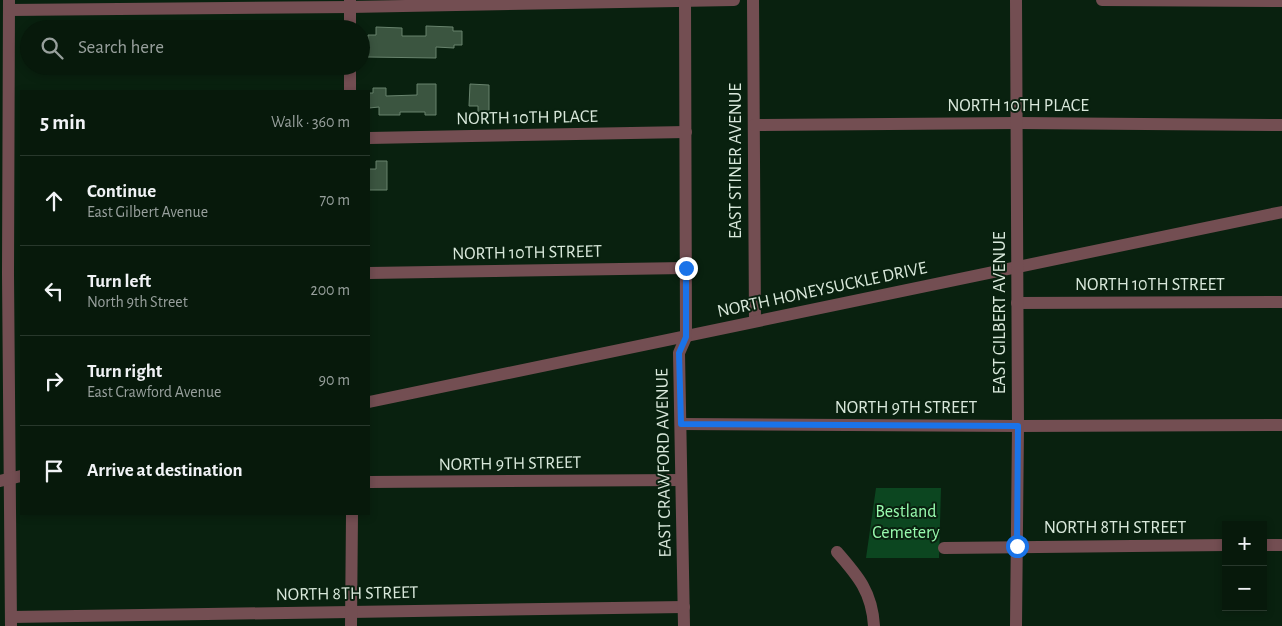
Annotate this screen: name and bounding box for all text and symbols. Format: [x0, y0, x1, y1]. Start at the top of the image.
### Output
search box [20, 20, 370, 75]
icon: search [38, 34, 66, 62]
text: Search here [78, 38, 164, 57]
street label: EAST STINER AVENUE [727, 83, 745, 239]
street label: NORTH 10TH PLACE [947, 97, 1089, 115]
street label: NORTH 10TH PLACE [456, 108, 598, 128]
text: 5 min [40, 112, 86, 133]
text: Walk · 360 m [271, 114, 350, 130]
text: Continue [87, 182, 156, 201]
icon: ahead [40, 187, 68, 215]
text: 70 m [319, 192, 350, 208]
text: East Gilbert Avenue [87, 204, 208, 220]
street label: EAST GILBERT AVENUE [991, 231, 1009, 394]
street label: NORTH 10TH STREET [452, 243, 602, 263]
route end [675, 257, 698, 280]
street label: NORTH HONEYSUCKLE DRIVE [716, 259, 929, 321]
text: Turn left [87, 272, 151, 291]
street label: NORTH 10TH STREET [1075, 276, 1225, 294]
icon: left [40, 277, 68, 305]
text: 200 m [310, 282, 350, 298]
text: North 9th Street [87, 294, 188, 310]
text: Turn right [87, 362, 162, 381]
icon: right [40, 367, 68, 395]
street label: EAST CRAWFORD AVENUE [653, 368, 675, 558]
text: 90 m [319, 372, 350, 388]
text: East Crawford Avenue [87, 384, 221, 400]
street label: NORTH 9TH STREET [835, 399, 977, 417]
street label: NORTH 9TH STREET [439, 454, 582, 474]
icon: arrive [40, 457, 68, 485]
text: Arrive at destination [87, 461, 243, 480]
park label: Bestland Cemetery [872, 503, 940, 542]
street label: NORTH 8TH STREET [1044, 519, 1187, 537]
map controls [1222, 521, 1267, 611]
button: + [1222, 521, 1267, 566]
route start [1006, 535, 1029, 558]
button: − [1222, 566, 1267, 611]
street label: NORTH 8TH STREET [276, 584, 419, 604]

